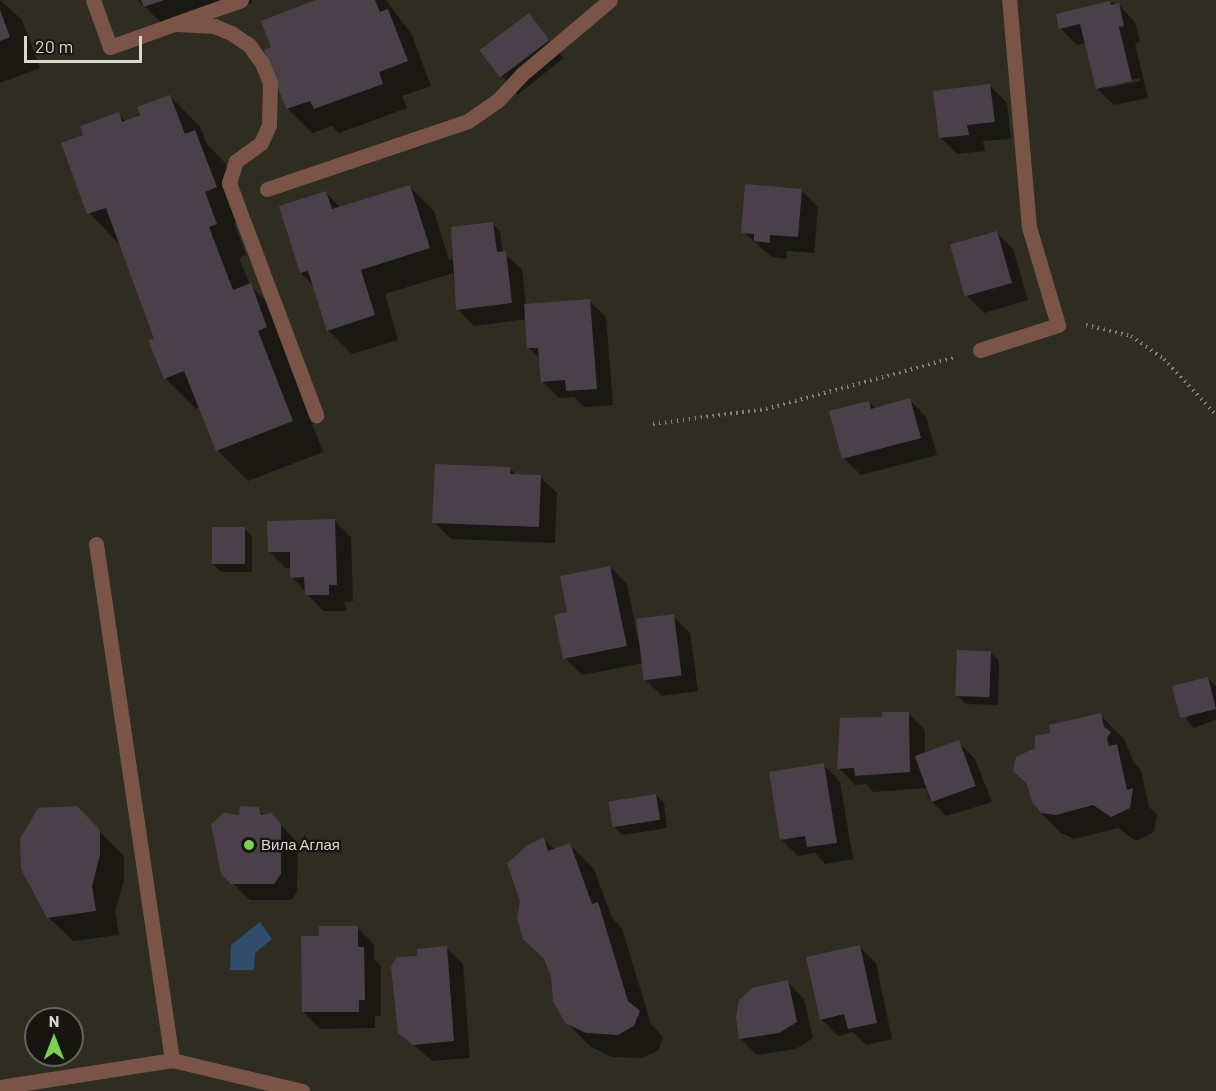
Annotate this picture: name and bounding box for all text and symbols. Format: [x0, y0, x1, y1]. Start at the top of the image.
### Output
scale bar [27, 24, 146, 62]
text: 20 m [35, 35, 73, 57]
place label: Вила Аглая [261, 836, 340, 854]
marker: Вила Аглая [242, 838, 256, 852]
north arrow [24, 1007, 84, 1067]
text: N [49, 1011, 59, 1030]

